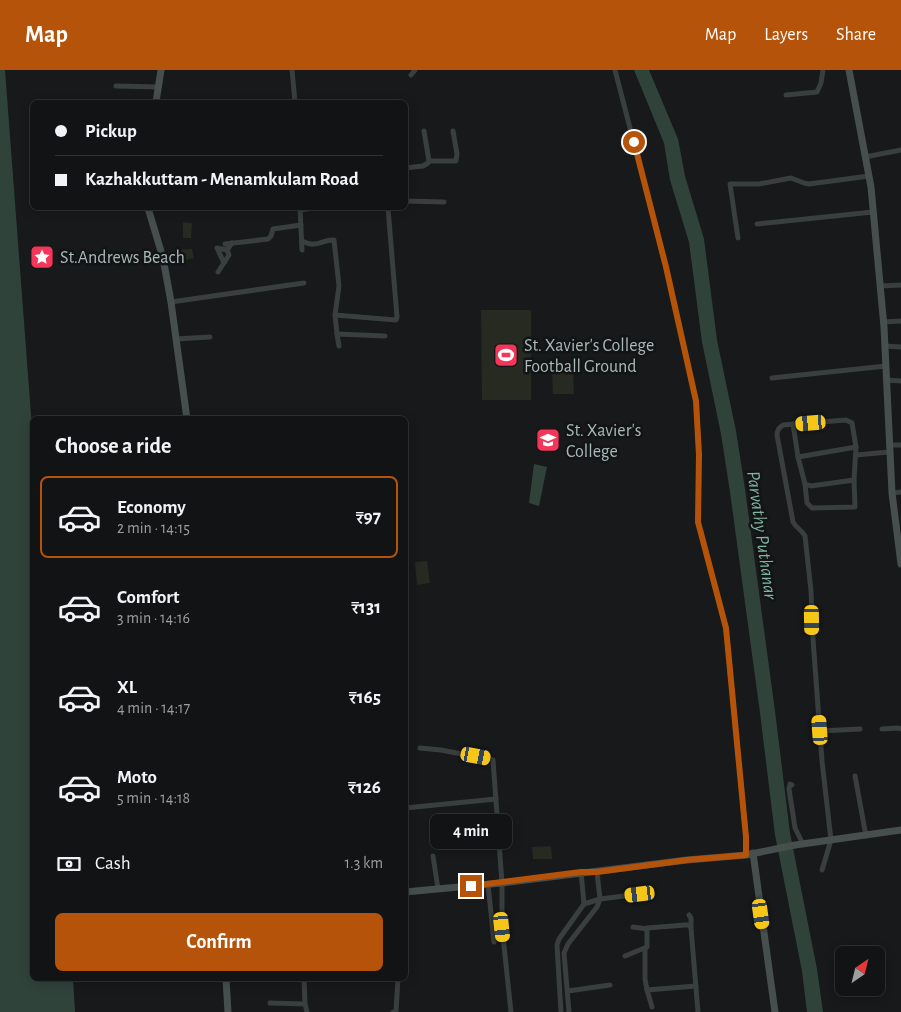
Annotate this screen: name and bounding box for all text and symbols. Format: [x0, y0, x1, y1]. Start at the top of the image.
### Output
text: Map [25, 23, 68, 47]
text: Map [705, 26, 736, 44]
text: Layers [764, 26, 808, 44]
text: Share [836, 26, 876, 44]
text: Pickup [85, 122, 137, 141]
route start [623, 131, 645, 153]
text: Kazhakkuttam - Menamkulam Road [85, 170, 359, 189]
place icon: St.Andrews Beach [29, 244, 55, 270]
place label: St.Andrews Beach [60, 249, 185, 267]
place label: St. Xavier's College Football Ground [524, 337, 654, 376]
sports icon: St. Xavier's College Football Ground [493, 342, 519, 368]
car [795, 414, 826, 432]
place label: St. Xavier's College [566, 422, 641, 461]
school or university icon: St. Xavier's College [535, 427, 561, 453]
text: Choose a ride [55, 435, 171, 457]
water label: Parvathy Puthanar [743, 470, 780, 602]
icon: car [57, 495, 102, 540]
text: Economy [117, 498, 186, 517]
text: ₹97 [356, 508, 381, 527]
text: 2 min · 14:15 [117, 520, 190, 536]
icon: car [57, 585, 102, 630]
text: Comfort [117, 588, 179, 607]
text: ₹131 [351, 598, 381, 617]
car [804, 605, 819, 635]
text: 3 min · 14:16 [117, 610, 190, 626]
icon: car [57, 675, 102, 720]
text: XL [117, 678, 137, 697]
text: ₹165 [349, 688, 381, 707]
text: 4 min · 14:17 [117, 700, 190, 716]
car [811, 715, 828, 745]
car [459, 746, 492, 766]
icon: car [57, 765, 102, 810]
text: Moto [117, 768, 157, 787]
text: ₹126 [348, 778, 381, 797]
text: 5 min · 14:18 [117, 790, 190, 806]
callout: 4 min [430, 814, 512, 848]
text: 4 min [453, 823, 489, 839]
icon: cash [55, 850, 83, 878]
text: Cash [95, 854, 131, 873]
text: 1.3 km [345, 855, 383, 871]
route end [460, 875, 482, 897]
car [624, 885, 655, 903]
car [751, 898, 770, 930]
car [492, 911, 511, 943]
button: Confirm [55, 913, 383, 971]
north arrow [835, 946, 885, 996]
map controls [835, 946, 885, 996]

